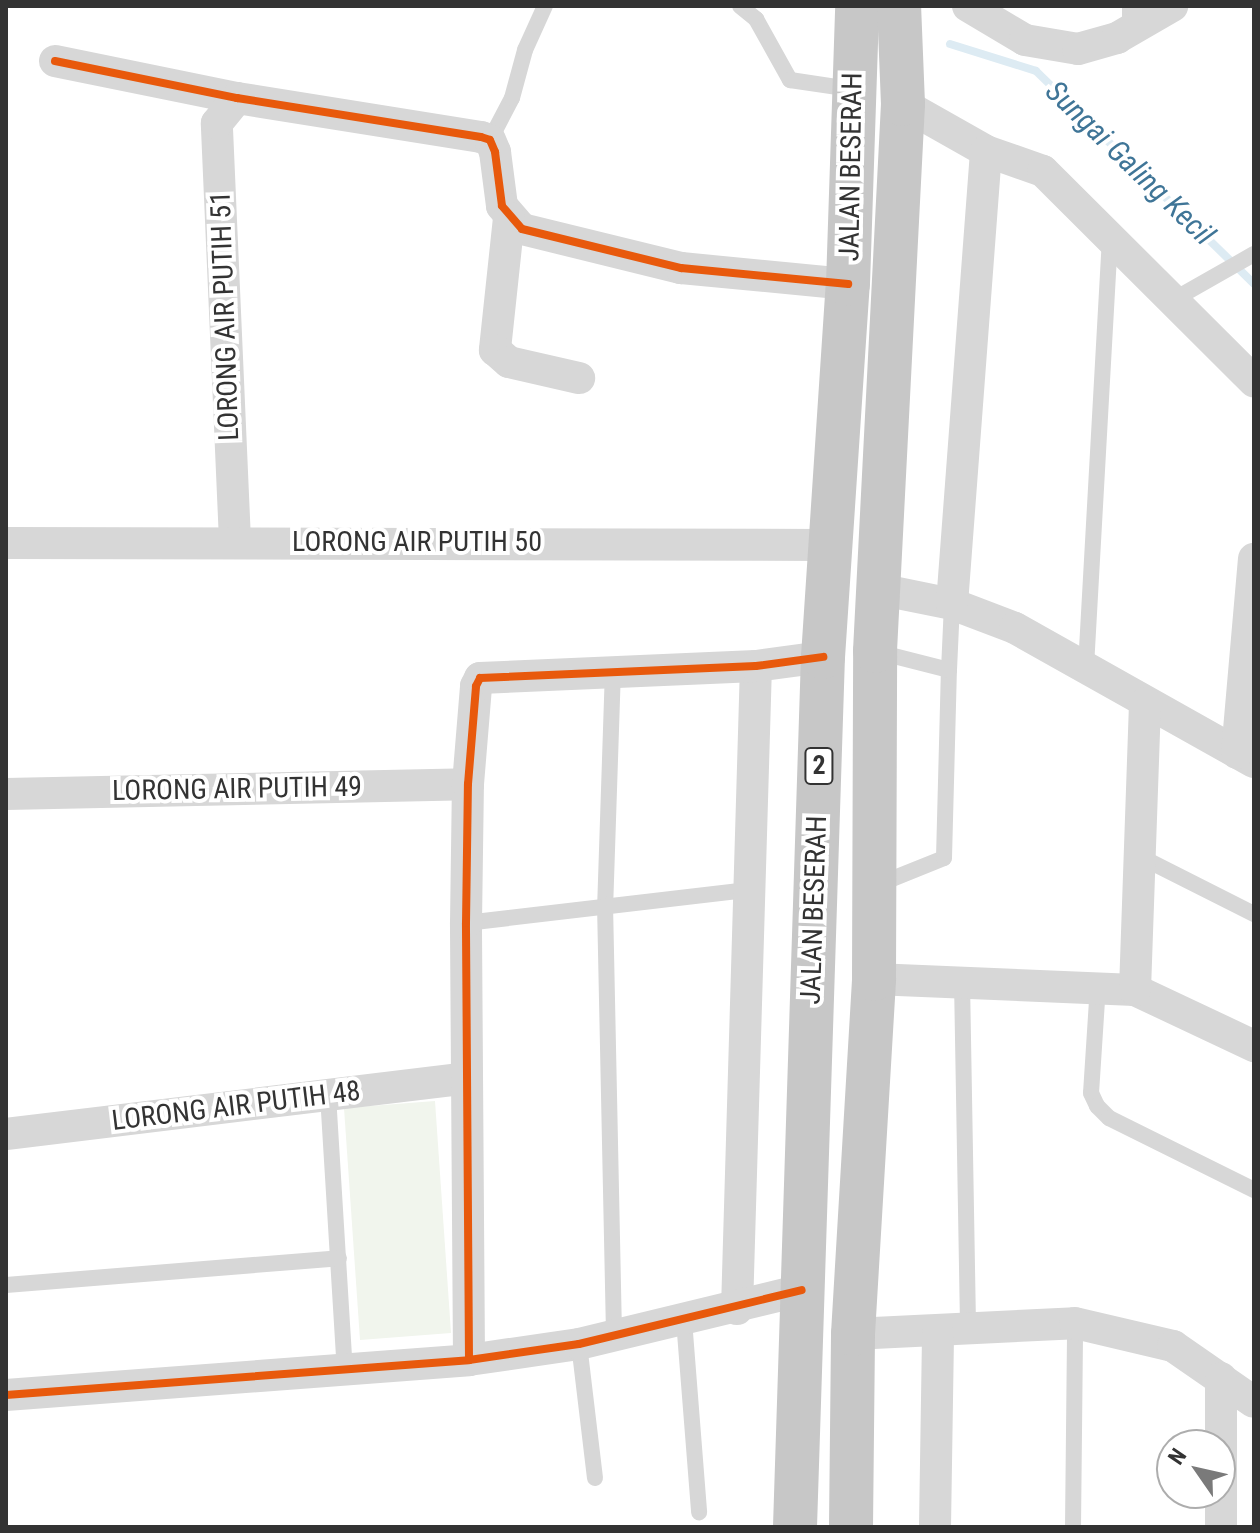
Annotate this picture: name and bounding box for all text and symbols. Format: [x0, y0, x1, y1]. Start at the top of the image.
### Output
street label: JALAN BESERAH [833, 72, 869, 262]
water label: Sungai Galing Kecil [1038, 73, 1222, 253]
street label: LORONG AIR PUTIH 51 [204, 191, 246, 441]
street label: LORONG AIR PUTIH 50 [292, 525, 542, 559]
road number: 2 [803, 744, 835, 788]
street label: LORONG AIR PUTIH 49 [112, 770, 362, 808]
street label: JALAN BESERAH [794, 815, 834, 1005]
street label: LORONG AIR PUTIH 48 [110, 1074, 362, 1138]
north arrow [1156, 1429, 1236, 1509]
text: N [1163, 1444, 1191, 1469]

